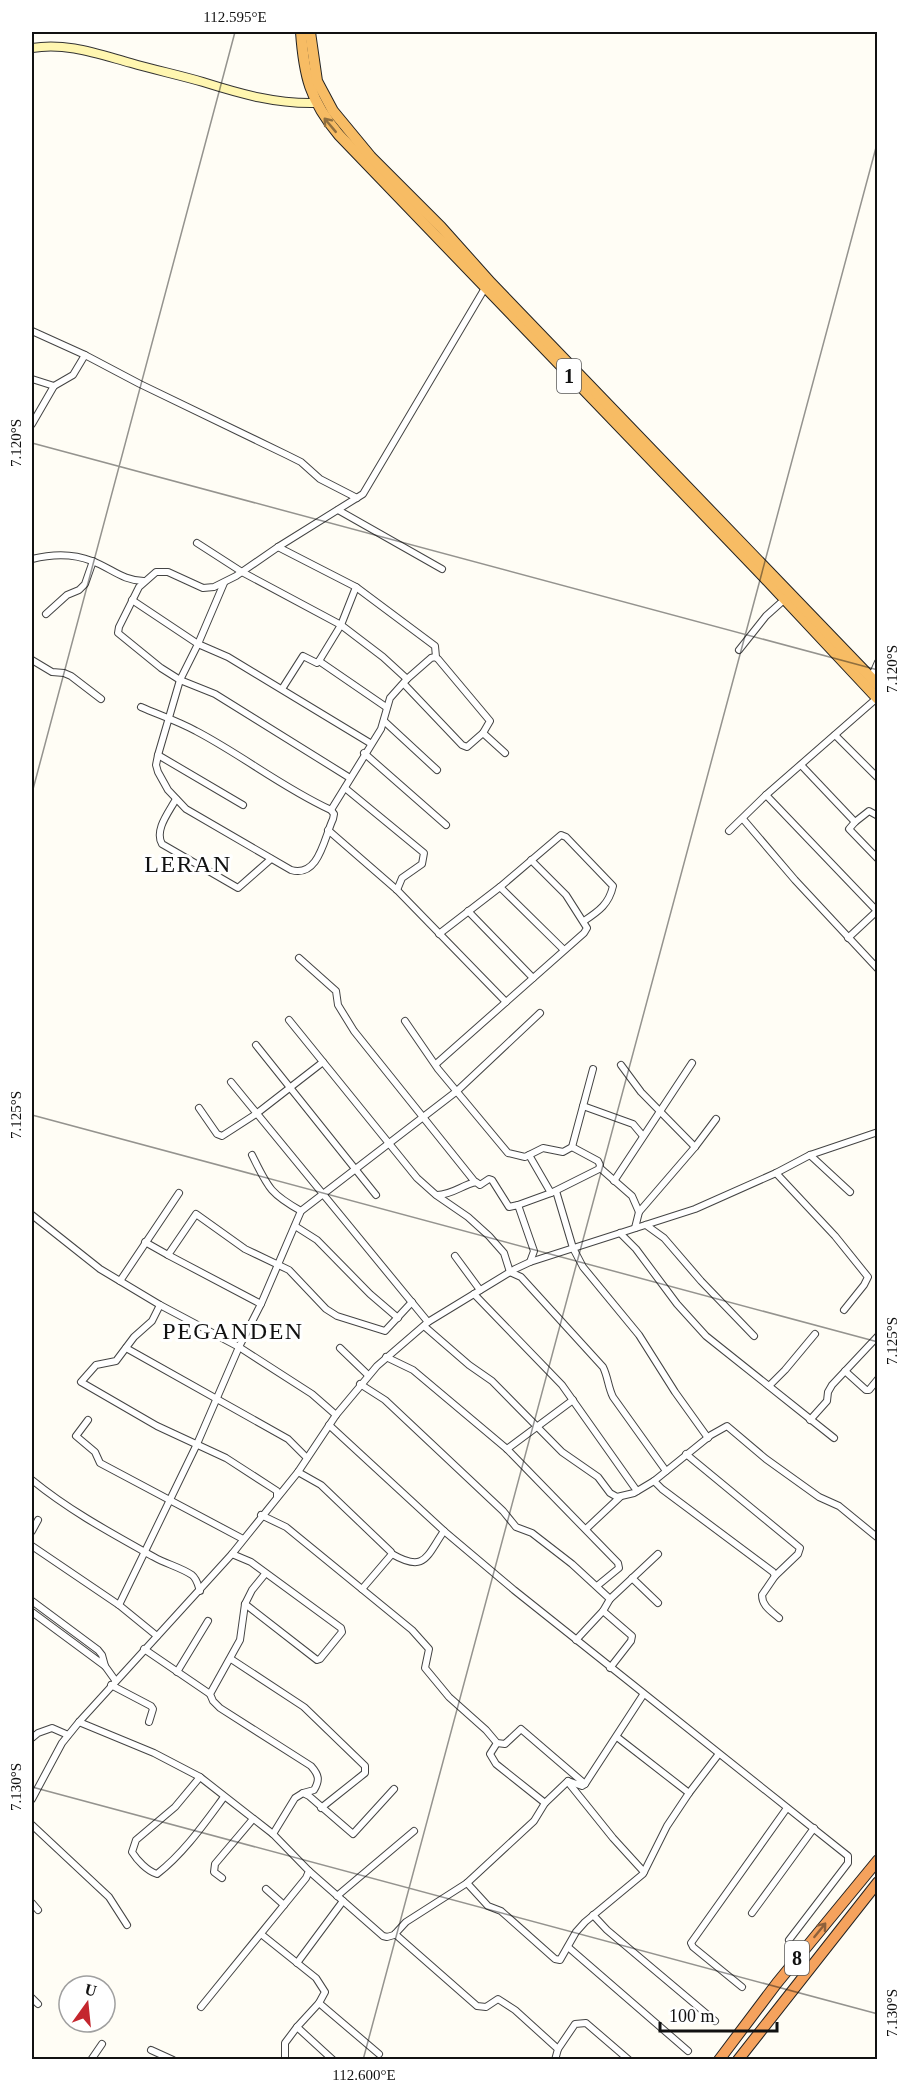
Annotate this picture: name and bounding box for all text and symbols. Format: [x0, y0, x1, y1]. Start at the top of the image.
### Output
text: 112.595°E [203, 9, 267, 25]
one-way arrow [323, 118, 337, 133]
road number: 1 [557, 359, 581, 393]
text: 7.120°S [8, 419, 24, 467]
text: 7.120°S [884, 645, 900, 693]
district label: LERAN [144, 851, 232, 877]
text: 7.125°S [8, 1091, 24, 1139]
text: 7.125°S [884, 1317, 900, 1365]
district label: PEGANDEN [162, 1318, 304, 1344]
text: 7.130°S [8, 1763, 24, 1811]
one-way arrow [813, 1923, 826, 1939]
road number: 8 [785, 1941, 809, 1975]
north arrow [57, 1974, 117, 2034]
text: U [83, 1980, 99, 2000]
text: 7.130°S [884, 1989, 900, 2037]
scale bar [660, 1995, 777, 2033]
text: 100 m [669, 2006, 715, 2026]
text: 112.600°E [332, 2067, 396, 2083]

